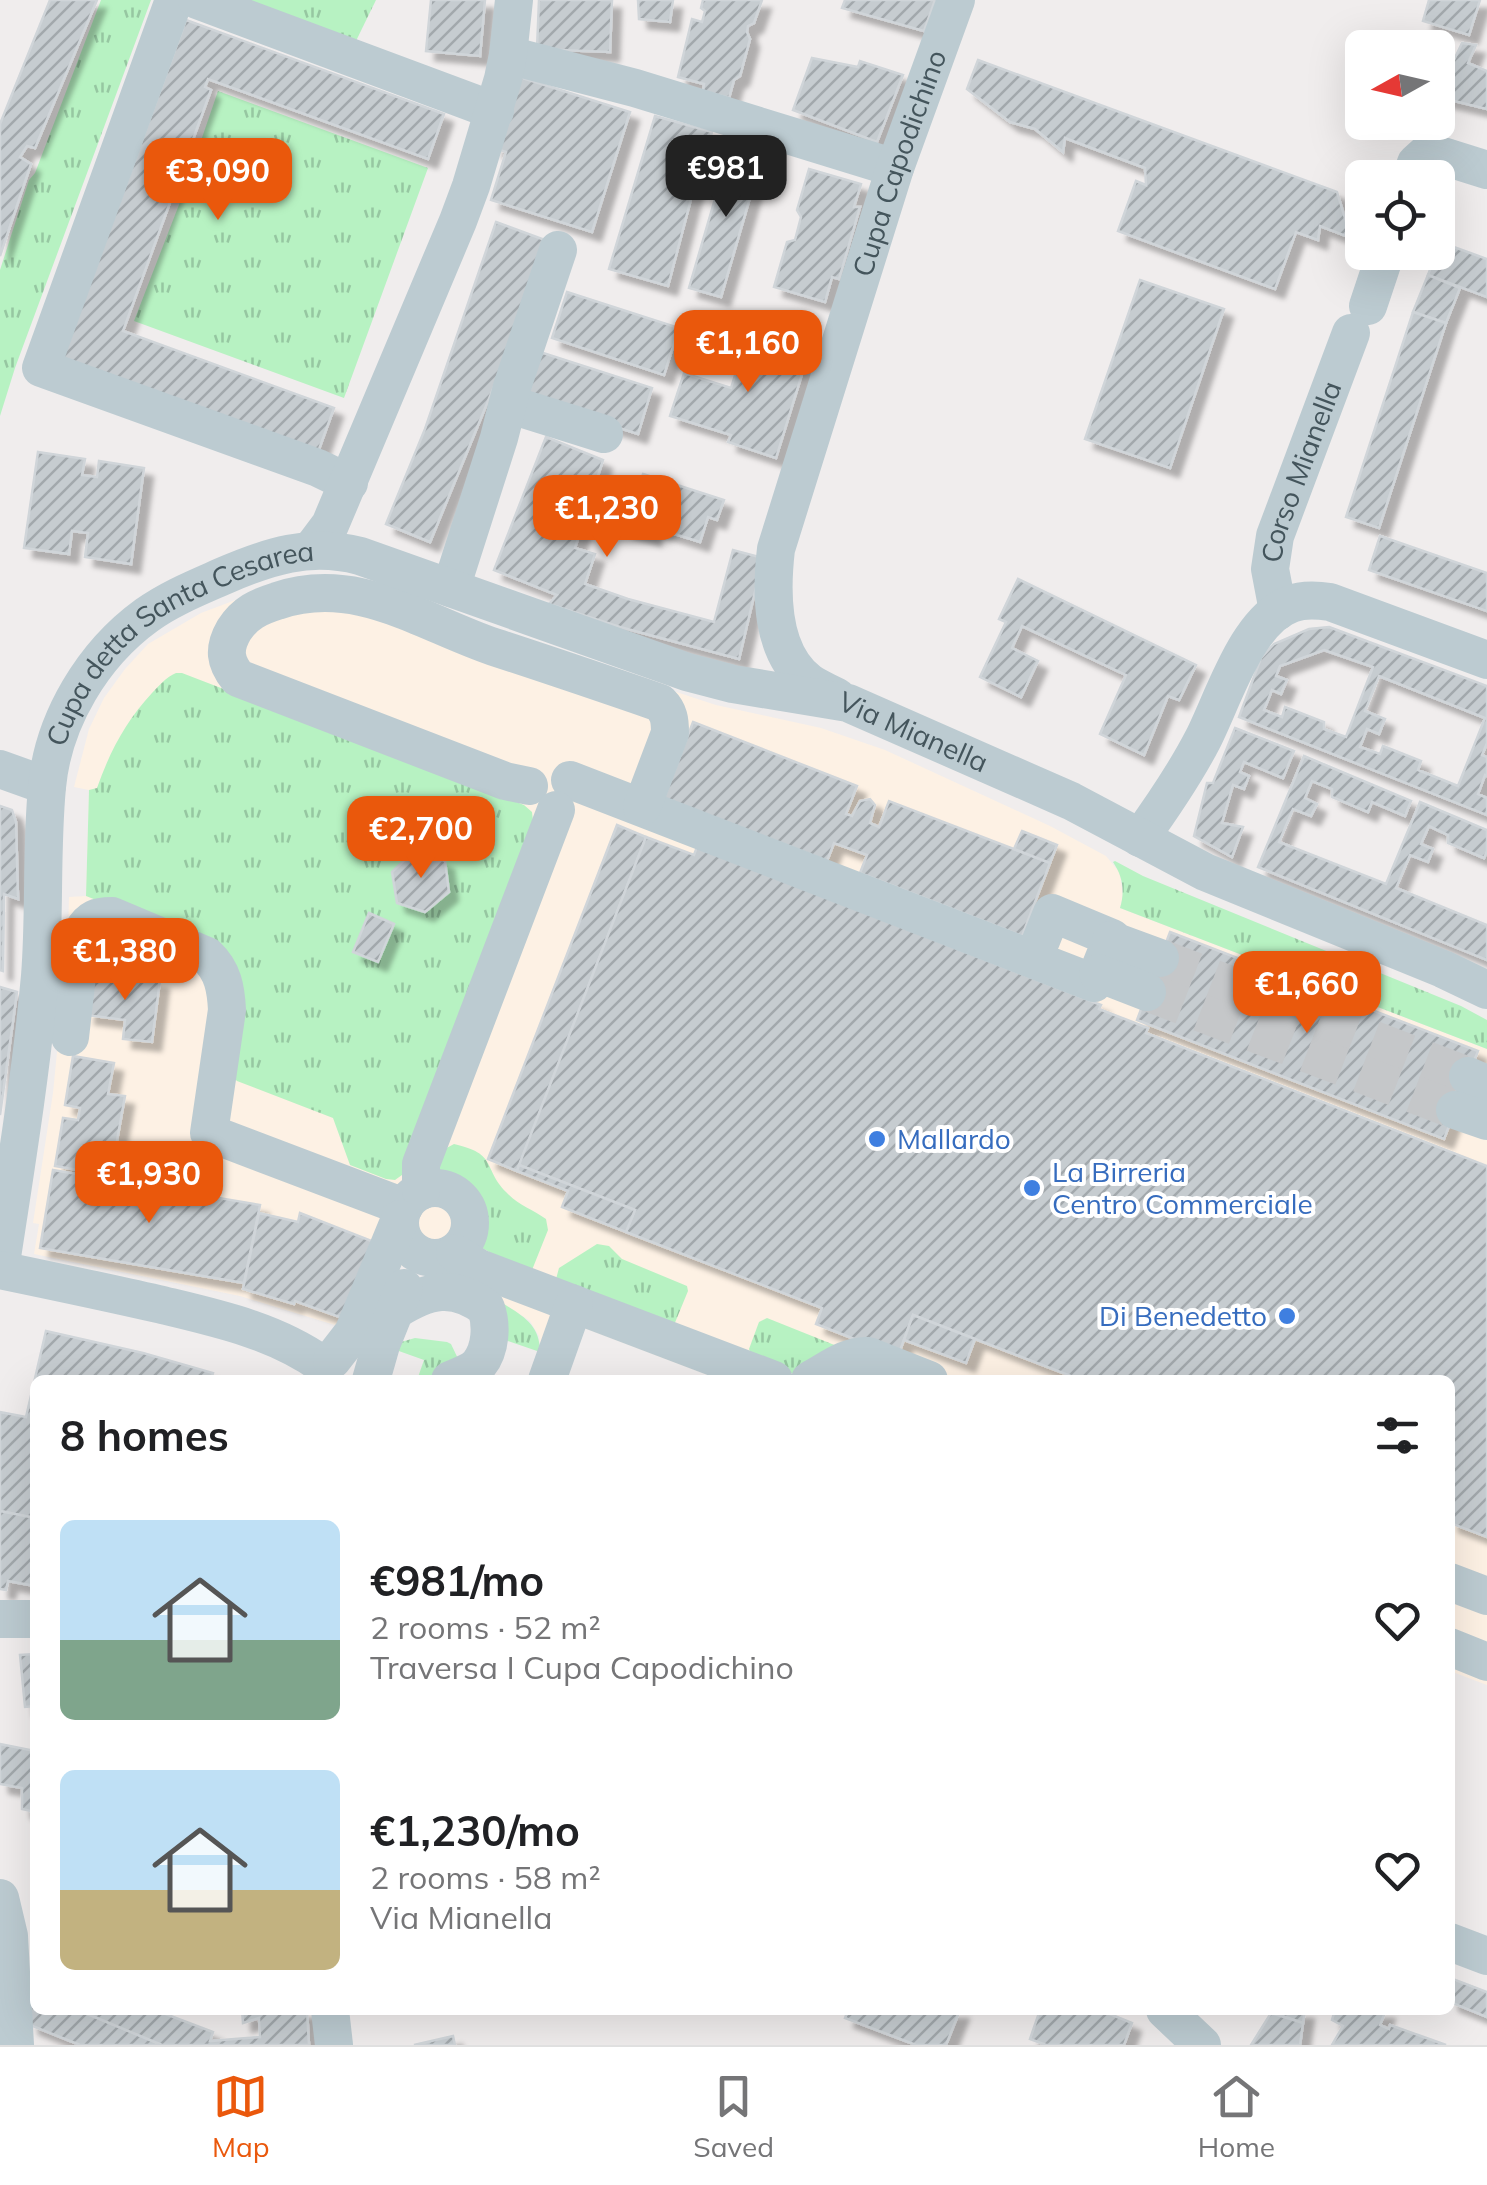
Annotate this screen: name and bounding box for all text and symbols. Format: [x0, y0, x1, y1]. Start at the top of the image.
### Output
north arrow [1345, 30, 1455, 140]
map controls [1345, 30, 1455, 270]
street label: Cupa Capodichino [844, 45, 953, 281]
pin: €981 [667, 135, 785, 220]
pin: €3,090 [137, 138, 299, 223]
text: €981 [688, 147, 764, 187]
text: €3,090 [166, 150, 270, 190]
button: locate [1345, 160, 1455, 270]
pin: €1,160 [667, 310, 829, 395]
text: €1,160 [696, 322, 800, 362]
street label: Corso Mianella [1253, 376, 1349, 565]
pin: €1,230 [526, 475, 688, 560]
text: €1,230 [555, 487, 659, 527]
street label: Cupa detta Santa Cesarea [38, 533, 315, 750]
street label: Via Mianella [833, 683, 994, 779]
pin: €2,700 [340, 796, 502, 881]
text: €2,700 [369, 808, 473, 848]
pin: €1,380 [44, 918, 206, 1003]
text: €1,380 [73, 930, 177, 970]
pin: €1,660 [1226, 951, 1388, 1036]
text: €1,660 [1255, 963, 1359, 1003]
place label: Mallardo [897, 1121, 1011, 1156]
marker: Mallardo [866, 1128, 888, 1150]
pin: €1,930 [68, 1141, 230, 1226]
text: €1,930 [97, 1153, 201, 1193]
place label: La Birreria Centro Commerciale [1052, 1154, 1313, 1221]
marker: La Birreria Centro Commerciale [1021, 1177, 1043, 1199]
place label: Di Benedetto [1099, 1298, 1267, 1333]
marker: Di Benedetto [1276, 1305, 1298, 1327]
icon: filters [1370, 1408, 1425, 1463]
text: 8 homes [60, 1409, 229, 1462]
text: €981/mo [370, 1554, 544, 1607]
icon: home [140, 1560, 260, 1680]
icon: heart [1370, 1593, 1425, 1648]
text: 2 rooms · 52 m² [370, 1607, 601, 1647]
text: Traversa I Cupa Capodichino [370, 1647, 794, 1687]
text: €1,230/mo [370, 1804, 580, 1857]
icon: home [140, 1810, 260, 1930]
icon: heart [1370, 1843, 1425, 1898]
text: 2 rooms · 58 m² [370, 1857, 601, 1897]
text: Via Mianella [370, 1897, 552, 1937]
tab: Map [212, 2069, 270, 2164]
tab: Saved [693, 2069, 774, 2164]
tab: Home [1198, 2069, 1275, 2164]

